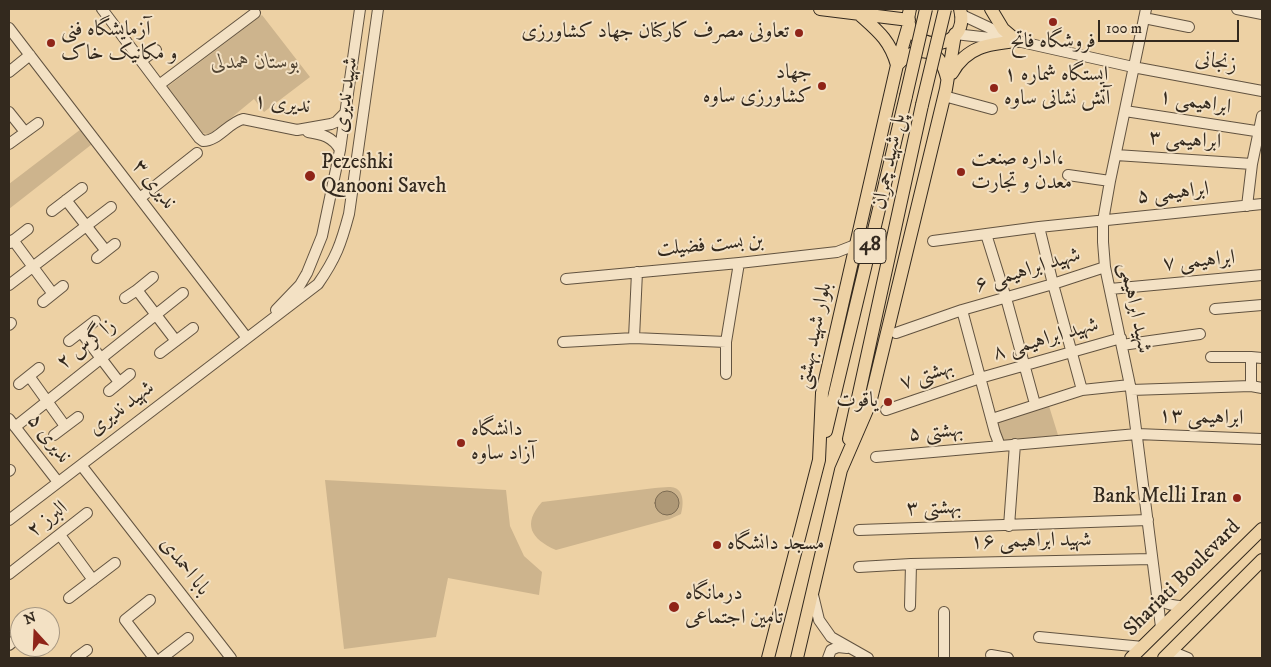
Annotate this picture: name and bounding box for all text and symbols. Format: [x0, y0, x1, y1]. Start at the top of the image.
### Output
scale bar [1101, 10, 1242, 42]
marker: فروشگاه فاتح [1047, 16, 1059, 28]
place label: آزمایشگاه فنی و مکانیک خاک [61, 18, 177, 68]
text: 100 m [1106, 19, 1142, 38]
place label: تعاونی مصرف کارکنان جهاد کشاورزی [521, 20, 789, 46]
marker: تعاونی مصرف کارکنان جهاد کشاورزی [793, 27, 805, 39]
place label: فروشگاه فاتح [1010, 30, 1096, 56]
marker: آزمایشگاه فنی و مکانیک خاک [45, 37, 57, 49]
street label: زنجانی [1193, 47, 1239, 79]
park label: بوستان همدلی [211, 51, 299, 77]
street label: شهید ندیری [329, 56, 365, 134]
place label: جهاد کشاورزی ساوه [703, 61, 812, 111]
place label: ایستگاه شماره ۱ آتش نشانی ساوه [1004, 63, 1110, 113]
marker: جهاد کشاورزی ساوه [816, 80, 828, 92]
marker: ایستگاه شماره ۱ آتش نشانی ساوه [988, 82, 1000, 94]
street label: ابراهیمی ۱ [1157, 85, 1233, 121]
street label: ندیری ۱ [253, 90, 311, 120]
street label: پل شهید چمران [868, 112, 912, 212]
street label: ابراهیمی ۳ [1148, 126, 1222, 156]
place label: اداره صنعت، معدن و تجارت [971, 147, 1072, 197]
place label: Pezeshki Qanooni Saveh [321, 151, 446, 201]
street label: ندیری ۳ [126, 155, 180, 215]
marker: اداره صنعت، معدن و تجارت [955, 166, 967, 178]
marker: Pezeshki Qanooni Saveh [303, 169, 317, 183]
street label: ابراهیمی ۵ [1136, 178, 1210, 210]
road number: 48 [854, 228, 886, 264]
street label: بن بست فضیلت [655, 229, 765, 263]
street label: شهید ابراهیمی ۶ [972, 243, 1084, 299]
street label: ابراهیمی ۷ [1162, 246, 1236, 278]
street label: شهید ابراهیمی [1112, 260, 1156, 356]
street label: بلوار شهید بهشتی [791, 280, 839, 392]
street label: شهید ابراهیمی ۸ [990, 313, 1102, 367]
street label: زاگرس ۲ [52, 314, 122, 376]
street label: بهشتی ۷ [897, 355, 957, 397]
street label: شهید ندیری [84, 376, 160, 442]
place label: یاقوت [836, 389, 878, 415]
marker: یاقوت [882, 396, 894, 408]
street label: ابراهیمی ۱۳ [1158, 404, 1244, 432]
street label: ندیری ۵ [21, 409, 75, 469]
place label: دانشگاه آزاد ساوه [471, 418, 535, 468]
street label: بهشتی ۵ [907, 418, 965, 448]
marker: دانشگاه آزاد ساوه [455, 437, 467, 449]
place label: Bank Melli Iran [1092, 485, 1227, 511]
marker: Bank Melli Iran [1231, 492, 1243, 504]
street label: بهشتی ۳ [906, 495, 962, 523]
street label: البرز ۲ [23, 496, 73, 544]
street label: Shariati Boulevard [1119, 515, 1247, 643]
street label: شهید ابراهیمی ۱۶ [970, 528, 1092, 556]
street label: بابا احمدی [153, 532, 215, 602]
place label: مسجد دانشگاه [727, 532, 824, 558]
marker: مسجد دانشگاه [711, 539, 723, 551]
place label: درمانگاه تامین اجتماعی [685, 582, 783, 632]
marker: درمانگاه تامین اجتماعی [667, 600, 681, 614]
north arrow [10, 607, 60, 657]
text: N [22, 608, 39, 629]

